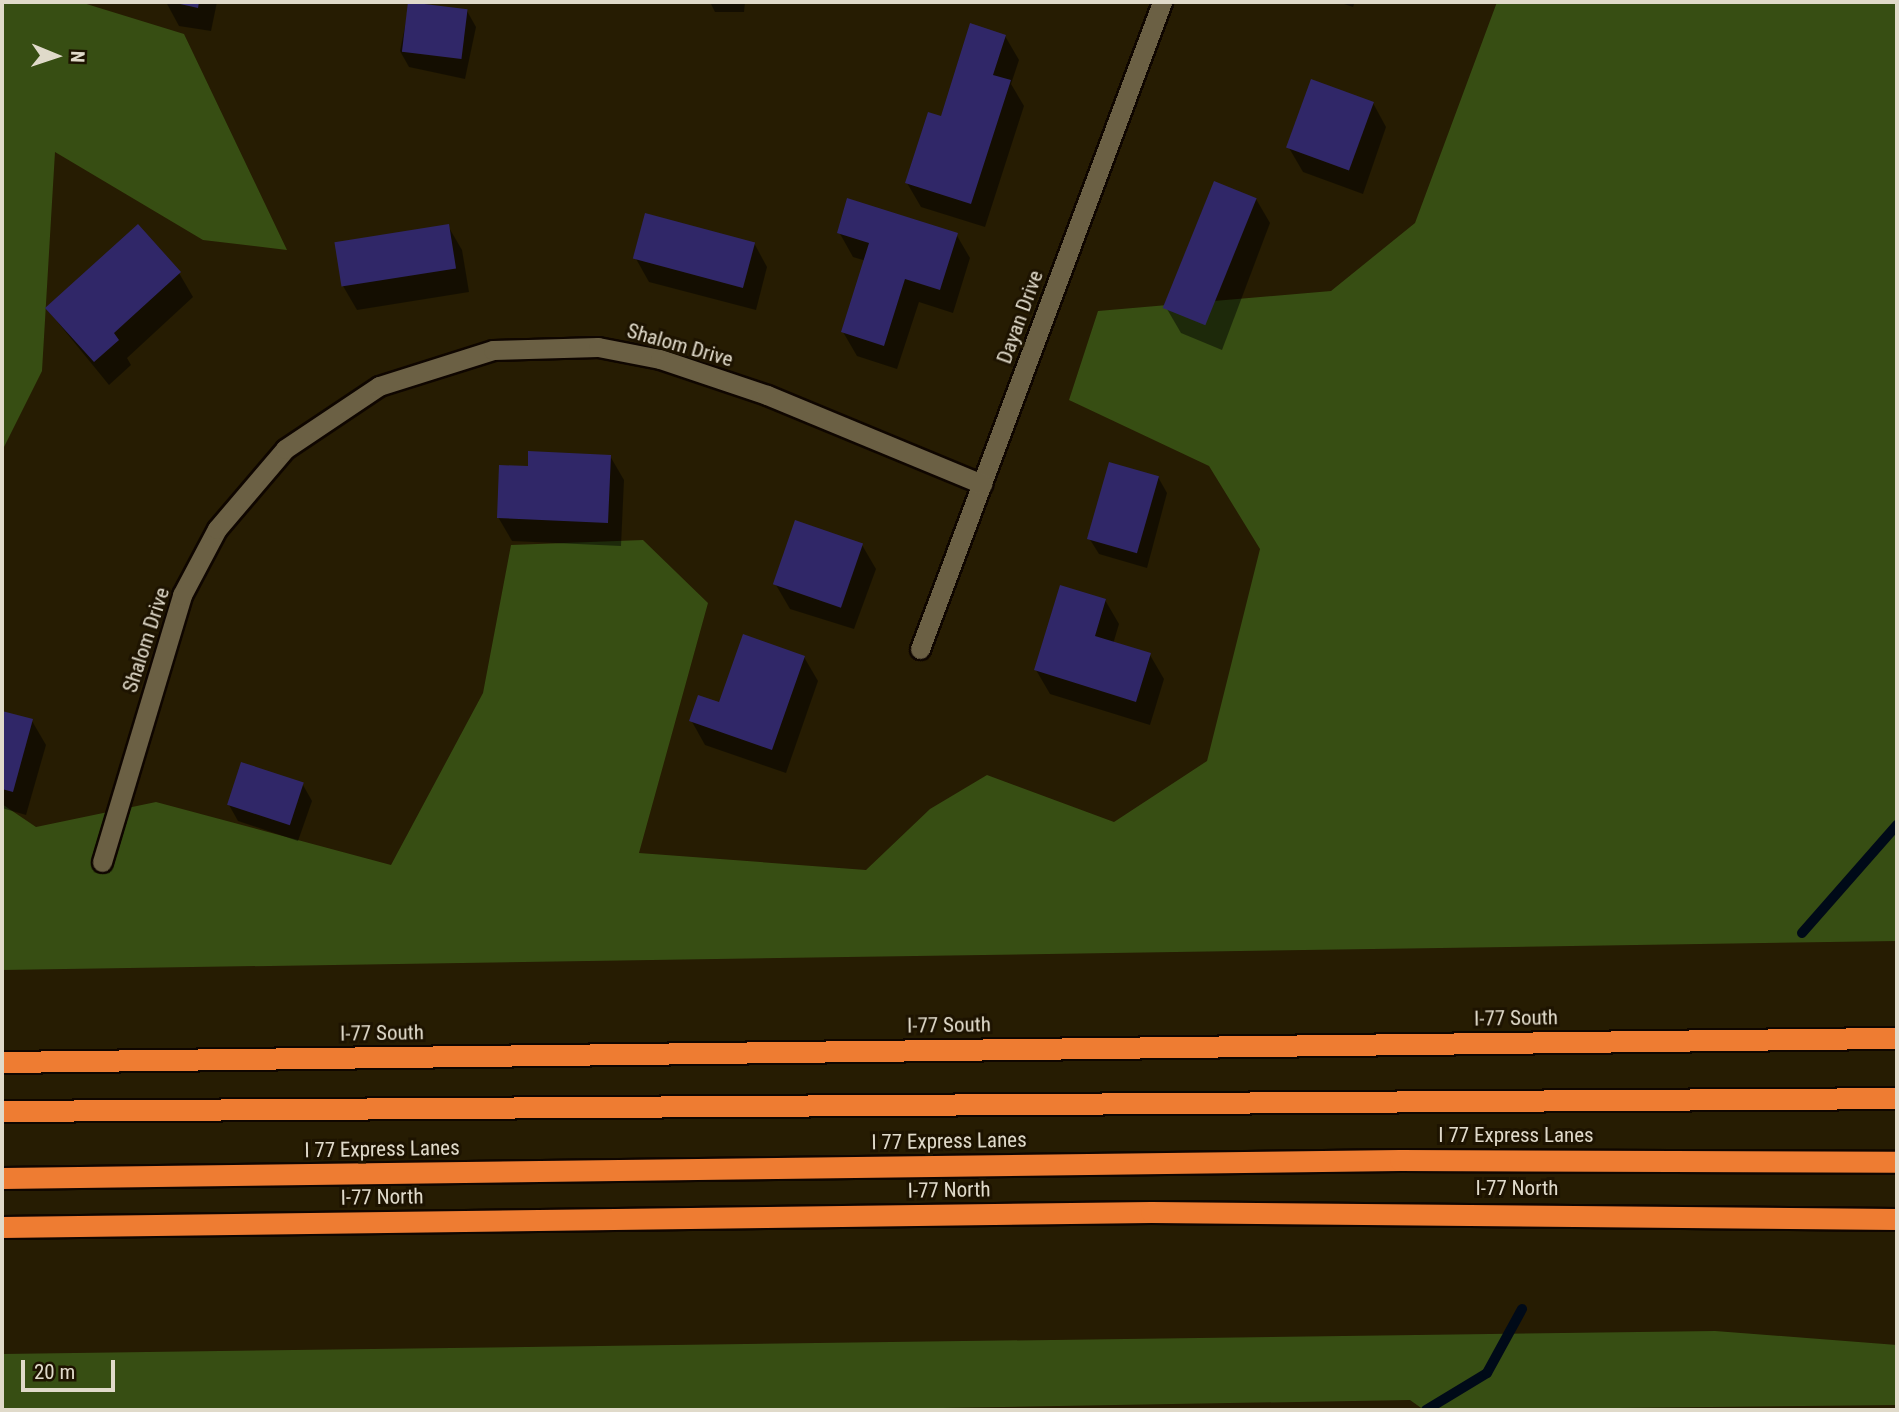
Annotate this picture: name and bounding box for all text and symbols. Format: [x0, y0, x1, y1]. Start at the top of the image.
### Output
north arrow [21, 21, 91, 91]
text: N [66, 51, 89, 63]
street label: Dayan Drive [991, 267, 1049, 367]
street label: Shalom Drive [624, 318, 736, 372]
street label: Shalom Drive [117, 584, 175, 696]
street label: I-77 South [1474, 1005, 1558, 1031]
street label: I-77 South [907, 1012, 991, 1038]
street label: I-77 South [340, 1020, 424, 1046]
street label: I 77 Express Lanes [1438, 1122, 1594, 1148]
street label: I 77 Express Lanes [871, 1127, 1027, 1155]
street label: I 77 Express Lanes [304, 1135, 460, 1163]
street label: I-77 North [1476, 1175, 1558, 1201]
street label: I-77 North [907, 1177, 991, 1203]
street label: I-77 North [340, 1184, 424, 1210]
scale bar [24, 1346, 119, 1390]
text: 20 m [34, 1360, 75, 1384]

